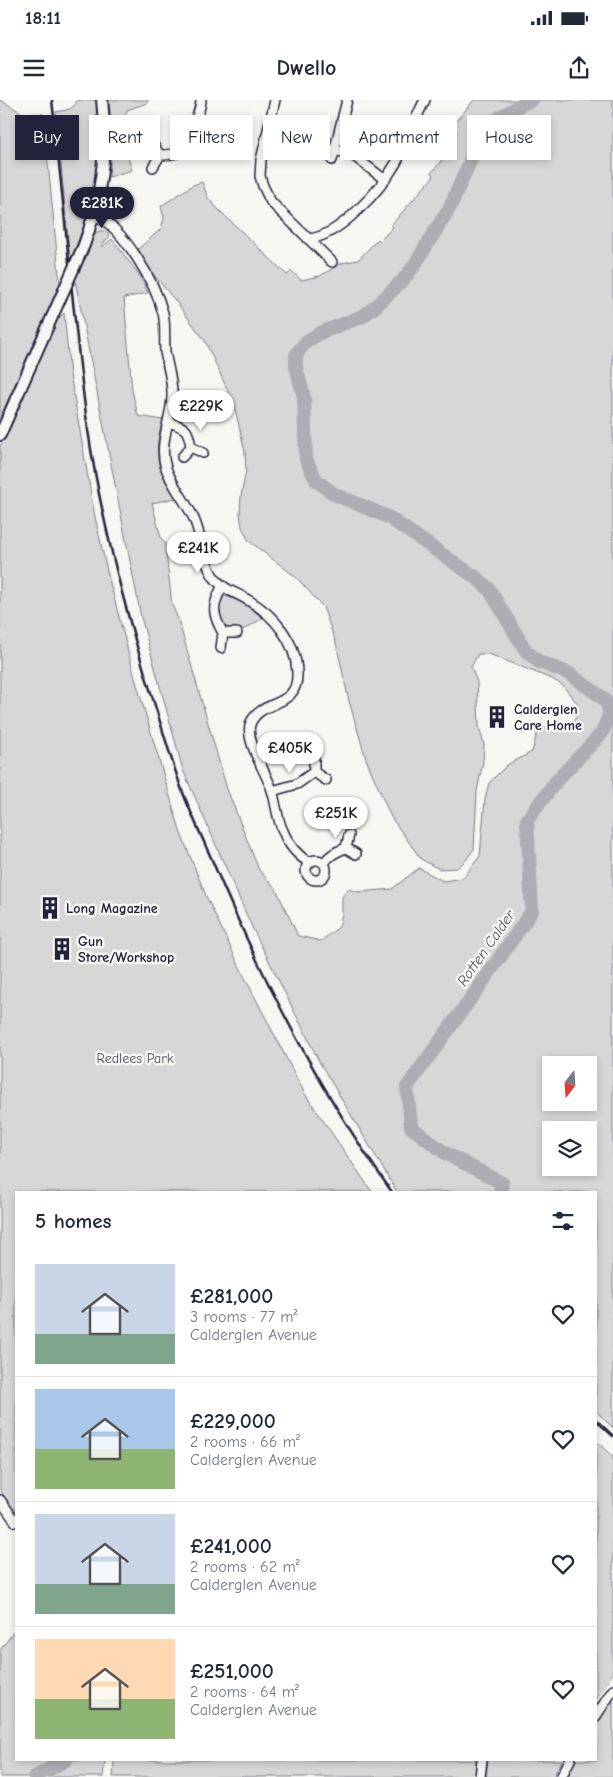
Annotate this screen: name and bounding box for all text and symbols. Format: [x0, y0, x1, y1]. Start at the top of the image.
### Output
text: 18:11 [25, 7, 61, 29]
icon: menu [20, 54, 48, 82]
icon: share [565, 54, 593, 82]
text: Dwello [277, 55, 336, 81]
chip: Buy [15, 115, 79, 160]
chip: Rent [89, 115, 160, 160]
chip: Filters [170, 115, 253, 160]
chip: New [263, 115, 330, 160]
chip: Apartment [340, 115, 457, 160]
chip: House [467, 115, 551, 160]
pin: £281K [67, 186, 137, 229]
text: £281K [81, 194, 123, 212]
pin: £229K [166, 390, 236, 432]
text: £229K [179, 397, 223, 415]
pin: £241K [163, 532, 233, 574]
text: £241K [178, 539, 218, 557]
place label: Calderglen Care Home [514, 701, 582, 734]
building icon: Calderglen Care Home [484, 704, 510, 730]
pin: £405K [255, 732, 325, 774]
text: £405K [268, 739, 312, 757]
pin: £251K [301, 796, 371, 839]
text: £251K [315, 804, 357, 822]
building icon: Long Magazine [37, 895, 63, 921]
place label: Long Magazine [66, 900, 158, 917]
water label: Rotten Calder [453, 906, 519, 989]
place label: Gun Store/Workshop [78, 933, 174, 966]
building icon: Gun Store/Workshop [49, 936, 75, 962]
park label: Redlees Park [96, 1050, 174, 1067]
north arrow [542, 1056, 598, 1111]
map controls [542, 1056, 597, 1176]
button: layers [542, 1121, 597, 1176]
icon: filters [549, 1207, 577, 1235]
text: 5 homes [35, 1209, 112, 1233]
icon: home [75, 1284, 135, 1344]
text: £281,000 [190, 1284, 273, 1308]
icon: heart [549, 1300, 577, 1328]
text: 3 rooms · 77 m² [190, 1308, 298, 1326]
text: Calderglen Avenue [190, 1326, 317, 1344]
icon: home [75, 1409, 135, 1469]
text: £229,000 [190, 1409, 276, 1433]
icon: heart [549, 1425, 577, 1453]
text: 2 rooms · 66 m² [190, 1433, 300, 1451]
text: Calderglen Avenue [190, 1451, 317, 1469]
icon: home [75, 1534, 135, 1594]
text: £241,000 [190, 1534, 272, 1558]
icon: heart [549, 1550, 577, 1578]
text: 2 rooms · 62 m² [190, 1558, 300, 1576]
text: Calderglen Avenue [190, 1576, 317, 1594]
icon: home [75, 1659, 135, 1719]
text: £251,000 [190, 1659, 274, 1683]
icon: heart [549, 1675, 577, 1703]
text: 2 rooms · 64 m² [190, 1683, 299, 1701]
text: Calderglen Avenue [190, 1701, 317, 1719]

